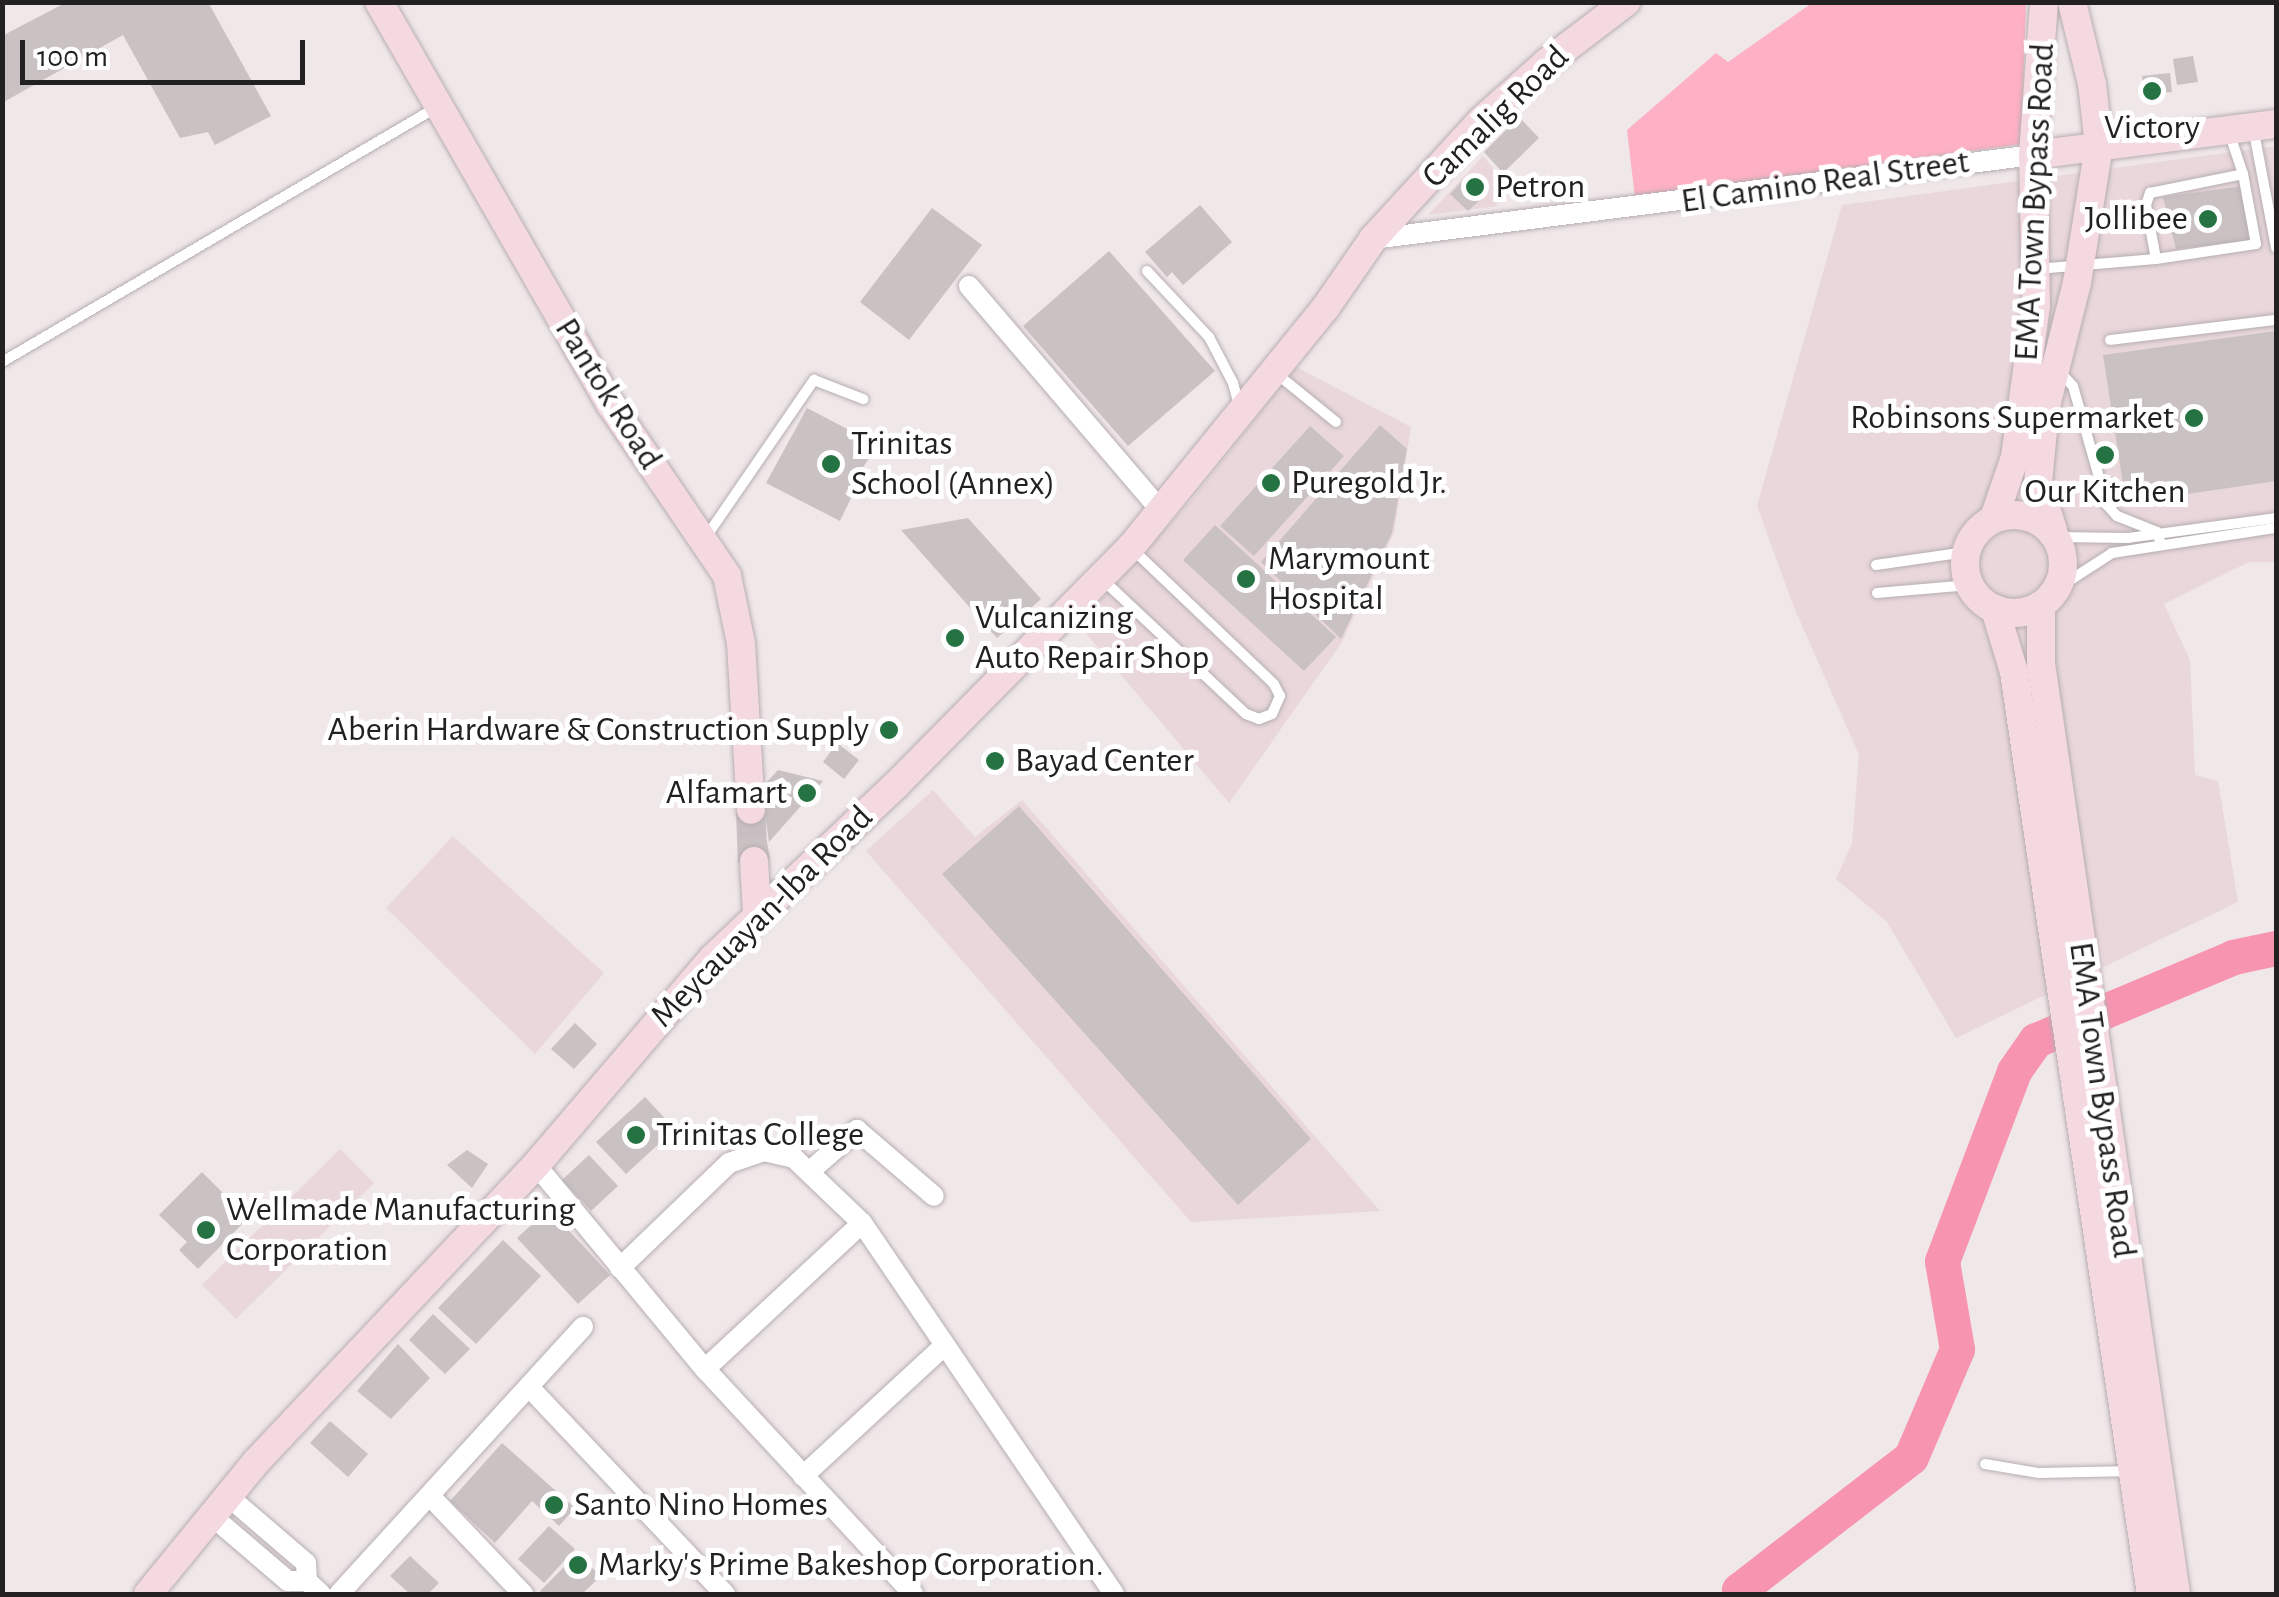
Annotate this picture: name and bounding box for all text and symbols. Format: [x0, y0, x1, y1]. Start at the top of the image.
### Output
scale bar [25, 20, 310, 82]
street label: Camalig Road [1414, 37, 1578, 197]
text: 100 m [37, 42, 108, 72]
street label: EMA Town Bypass Road [2006, 42, 2064, 362]
marker: Victory [2141, 80, 2163, 102]
place label: Victory [2104, 107, 2200, 149]
street label: El Camino Real Street [1678, 141, 1972, 223]
place label: Petron [1495, 166, 1585, 208]
marker: Petron [1464, 176, 1486, 198]
place label: Jollibee [2085, 198, 2188, 240]
marker: Jollibee [2197, 208, 2219, 230]
street label: Pantok Road [545, 311, 671, 477]
place label: Robinsons Supermarket [1850, 397, 2174, 439]
marker: Robinsons Supermarket [2183, 407, 2205, 429]
place label: Trinitas School (Annex) [851, 423, 1055, 505]
marker: Our Kitchen [2094, 444, 2116, 466]
marker: Trinitas School (Annex) [820, 453, 842, 475]
place label: Puregold Jr. [1291, 462, 1447, 504]
place label: Our Kitchen [2025, 471, 2185, 513]
marker: Puregold Jr. [1260, 472, 1282, 494]
place label: Marymount Hospital [1268, 538, 1430, 620]
marker: Marymount Hospital [1233, 566, 1259, 592]
place label: Vulcanizing Auto Repair Shop [975, 597, 1209, 679]
marker: Vulcanizing Auto Repair Shop [944, 627, 966, 649]
place label: Aberin Hardware & Construction Supply [328, 709, 869, 751]
marker: Aberin Hardware & Construction Supply [878, 719, 900, 741]
place label: Bayad Center [1015, 740, 1194, 782]
marker: Bayad Center [984, 750, 1006, 772]
place label: Alfamart [666, 772, 787, 814]
marker: Alfamart [796, 782, 818, 804]
street label: Meycauayan-Iba Road [642, 797, 882, 1037]
street label: EMA Town Bypass Road [2059, 939, 2145, 1261]
place label: Trinitas College [656, 1114, 864, 1156]
marker: Trinitas College [625, 1124, 647, 1146]
place label: Wellmade Manufacturing Corporation [226, 1189, 575, 1271]
marker: Wellmade Manufacturing Corporation [195, 1219, 217, 1241]
place label: Santo Nino Homes [574, 1484, 828, 1526]
marker: Santo Nino Homes [543, 1494, 565, 1516]
place label: Marky's Prime Bakeshop Corporation. [598, 1544, 1104, 1586]
marker: Marky's Prime Bakeshop Corporation. [567, 1554, 589, 1576]

